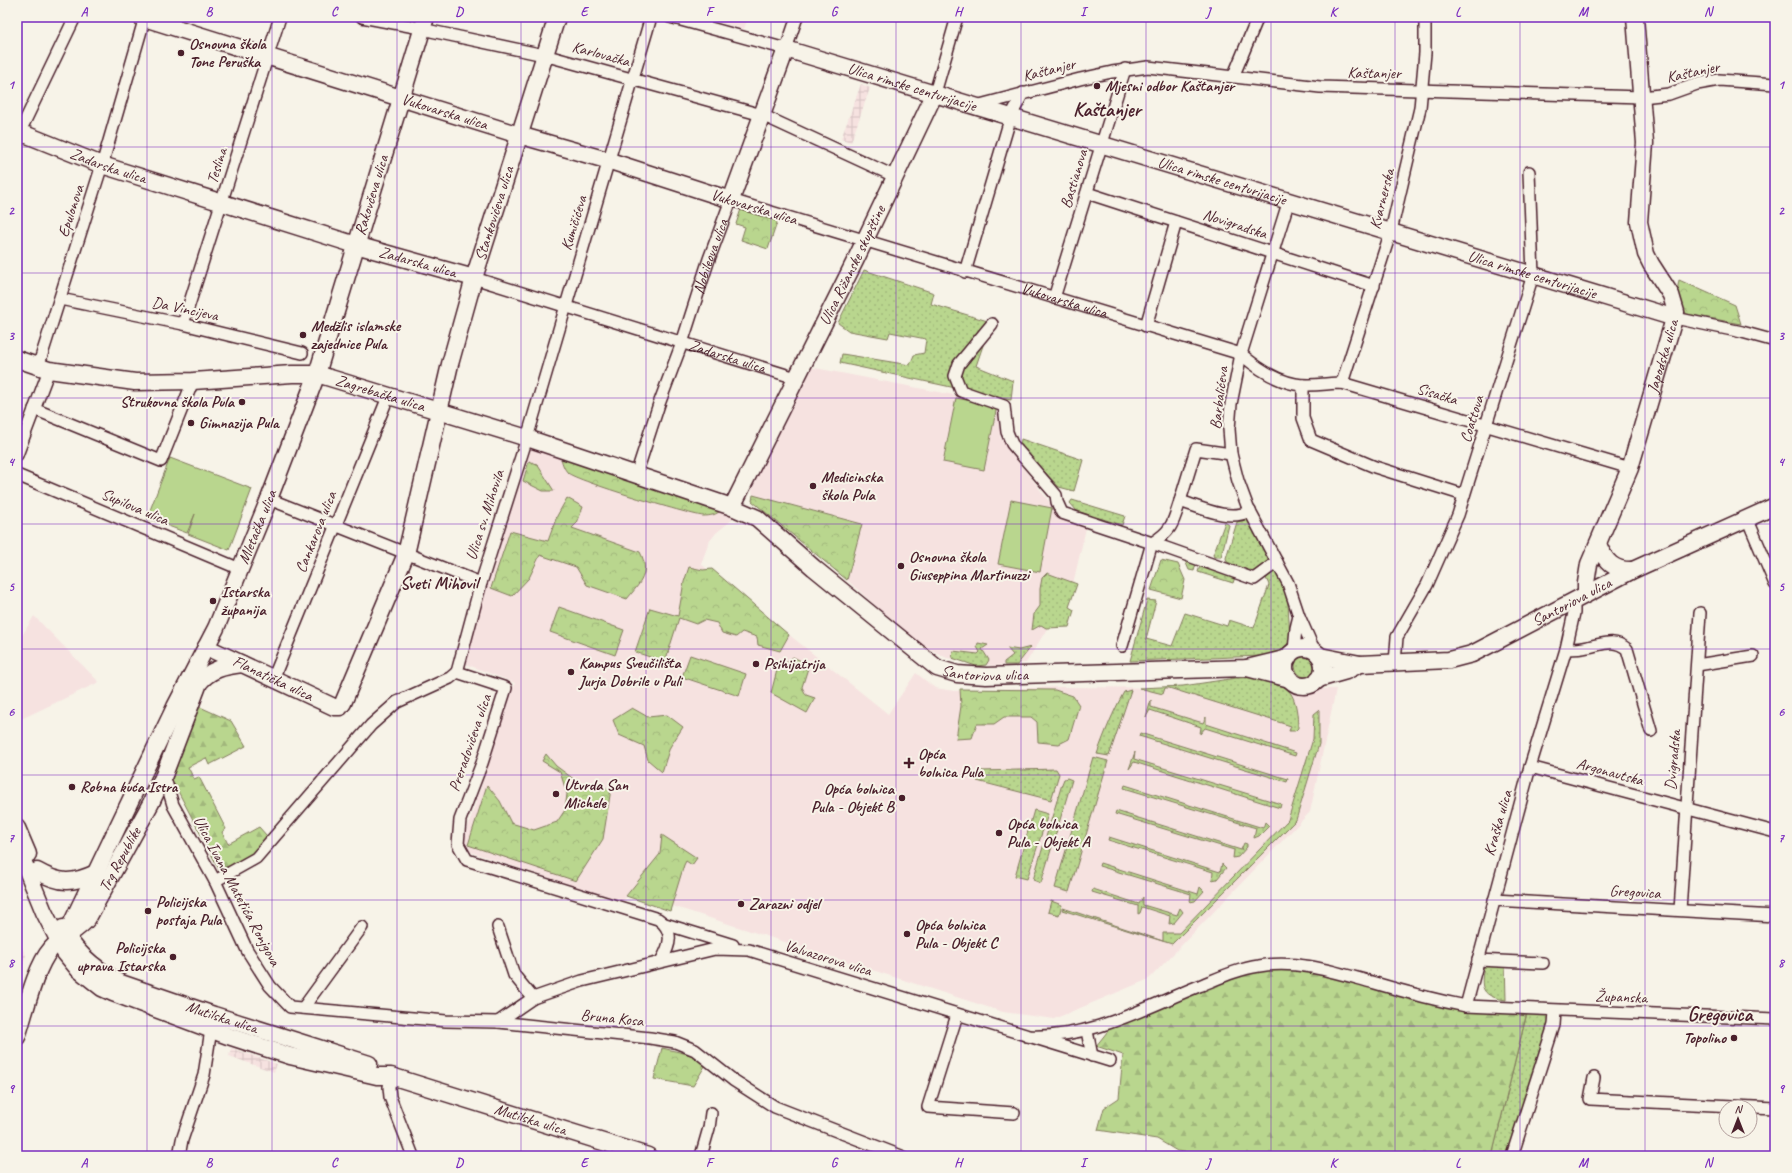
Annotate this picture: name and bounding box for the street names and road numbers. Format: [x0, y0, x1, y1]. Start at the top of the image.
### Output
street label: Karlovačka [570, 37, 633, 72]
street label: Kaštanjer [1021, 53, 1080, 86]
street label: Kaštanjer [1665, 56, 1723, 87]
street label: Ulica rimske centurijacije [845, 58, 980, 116]
street label: Kaštanjer [1347, 63, 1403, 84]
street label: Vukovarska ulica [399, 89, 491, 135]
street label: Zadarska ulica [67, 143, 150, 189]
street label: Teslina [202, 144, 232, 186]
street label: Bastianova [1056, 146, 1093, 211]
street label: Rakovčeva ulica [350, 151, 394, 238]
street label: Ulica rimske centurijacije [1155, 152, 1290, 210]
street label: Stankovićeva ulica [470, 162, 519, 263]
street label: Kvarnerska [1365, 165, 1399, 231]
street label: Epulonova [53, 181, 89, 240]
street label: Vukovarska ulica [709, 184, 800, 230]
street label: Kumičićeva [556, 192, 592, 253]
street label: Ulica Rižanske skupštine [815, 201, 891, 328]
street label: Novigradska [1200, 204, 1271, 244]
street label: Nobileova ulica [688, 215, 734, 296]
street label: Zadarska ulica [377, 242, 460, 283]
street label: Ulica rimske centurijacije [1465, 246, 1601, 304]
street label: Vukovarska ulica [1019, 278, 1111, 323]
street label: Da Vincijeva [150, 292, 221, 326]
street label: Japodska ulica [1642, 316, 1684, 396]
street label: Zadarska ulica [686, 335, 769, 378]
street label: Barbalićeva [1205, 364, 1233, 430]
street label: Zagrebačka ulica [333, 370, 428, 417]
street label: Sisačka [1414, 378, 1461, 410]
street label: Coattova [1455, 392, 1489, 445]
street label: Ulica sv. Mihovila [461, 467, 509, 562]
street label: Supilova ulica [98, 484, 173, 530]
street label: Mletačka ulica [233, 486, 282, 567]
street label: Cankarova ulica [291, 487, 342, 576]
street label: Santoriova ulica [1528, 572, 1616, 631]
street label: Flanatička ulica [230, 651, 317, 706]
street label: Santoriova ulica [939, 660, 1030, 686]
street label: Preradovićeva ulica [444, 690, 496, 794]
street label: Dvigradska [1660, 728, 1686, 791]
street label: Argonautska [1575, 754, 1646, 791]
street label: Kraška ulica [1479, 787, 1517, 858]
street label: Ulica Ivana Matetića Ronjgova [189, 812, 286, 970]
street label: Trg Republike [94, 822, 147, 895]
street label: Gregovica [1609, 881, 1662, 903]
street label: Valvazorova ulica [782, 935, 875, 981]
street label: Županska [1595, 986, 1649, 1008]
street label: Mutilska ulica [183, 996, 262, 1039]
street label: Bruna Kosa [580, 1005, 645, 1031]
street label: Mutilska ulica [492, 1099, 570, 1140]

